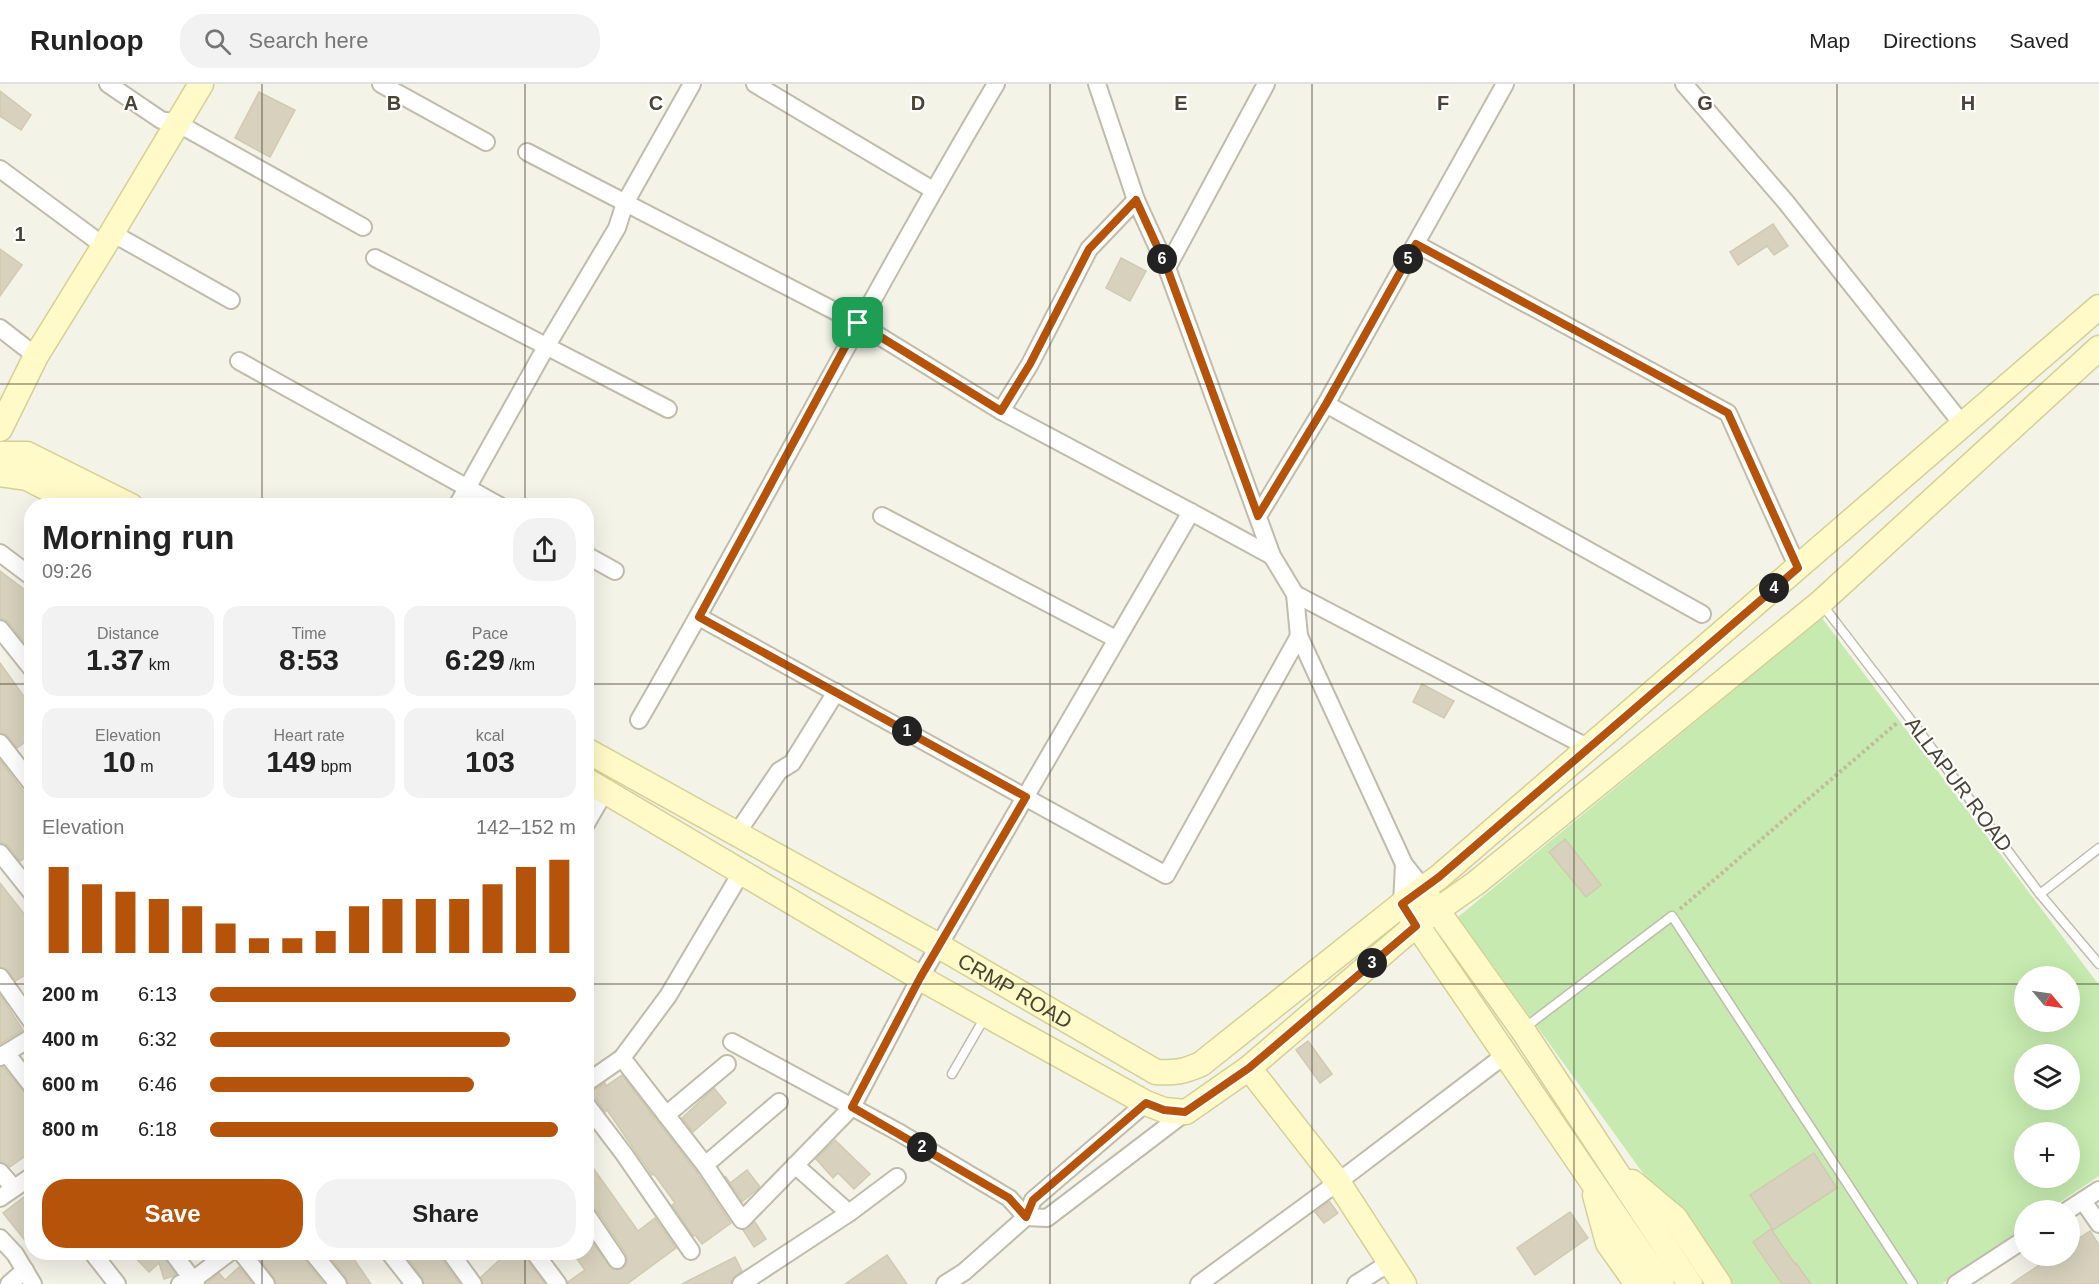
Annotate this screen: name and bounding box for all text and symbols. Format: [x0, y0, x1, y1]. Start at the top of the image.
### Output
search box [180, 14, 600, 68]
text: Runloop [30, 25, 144, 56]
icon: search [201, 25, 234, 58]
text: Search here [249, 28, 368, 53]
text: Map [1809, 29, 1850, 52]
text: Directions [1883, 29, 1976, 52]
text: Saved [2009, 29, 2069, 52]
text: A [124, 92, 138, 114]
text: B [387, 92, 401, 114]
text: C [649, 92, 663, 114]
text: D [911, 92, 925, 114]
text: E [1174, 92, 1188, 114]
text: F [1437, 92, 1449, 114]
text: G [1697, 92, 1713, 114]
text: H [1961, 92, 1975, 114]
text: 1 [14, 223, 26, 245]
pin: 6 [1147, 244, 1177, 274]
pin: 5 [1393, 244, 1423, 274]
text: 6 [1158, 250, 1166, 267]
text: 5 [1404, 250, 1412, 267]
pin [832, 297, 883, 348]
icon: arrive [841, 306, 874, 339]
button: share [513, 518, 576, 581]
text: Morning run [42, 519, 234, 556]
text: 09:26 [42, 560, 92, 582]
pin: 4 [1759, 573, 1789, 603]
text: 4 [1770, 579, 1778, 596]
text: Distance [97, 625, 159, 642]
text: Time [292, 625, 326, 642]
text: Pace [472, 625, 508, 642]
text: 1.37 [86, 643, 144, 676]
text: 8:53 [279, 643, 339, 676]
text: 6:29 [445, 643, 505, 676]
text: km [144, 656, 170, 673]
text: /km [505, 656, 535, 673]
street label: ALLAPUR ROAD [1901, 712, 2017, 856]
pin: 1 [892, 716, 922, 746]
text: 1 [903, 722, 911, 739]
text: Elevation [95, 727, 161, 744]
text: Heart rate [273, 727, 345, 744]
text: kcal [476, 727, 504, 744]
text: 10 [102, 745, 136, 778]
text: 149 [266, 745, 316, 778]
text: 103 [465, 745, 515, 778]
text: m [136, 758, 154, 775]
text: bpm [316, 758, 352, 775]
text: Elevation [42, 816, 124, 838]
text: 142–152 m [476, 816, 576, 838]
street label: CRMP ROAD [954, 948, 1076, 1032]
pin: 3 [1357, 948, 1387, 978]
text: 3 [1368, 954, 1376, 971]
north arrow [2014, 966, 2080, 1032]
map controls [2014, 966, 2080, 1266]
text: 200 m [42, 983, 99, 1005]
text: 6:13 [138, 983, 177, 1005]
text: 400 m [42, 1028, 99, 1050]
text: 6:32 [138, 1028, 177, 1050]
button: layers [2014, 1044, 2080, 1110]
text: 600 m [42, 1073, 99, 1095]
text: 6:46 [138, 1073, 177, 1095]
text: 800 m [42, 1118, 99, 1140]
text: 6:18 [138, 1118, 177, 1140]
button: + [2014, 1122, 2080, 1188]
pin: 2 [907, 1132, 937, 1162]
text: 2 [918, 1138, 926, 1155]
button: Save [42, 1179, 303, 1248]
button: Share [315, 1179, 576, 1248]
button: − [2014, 1200, 2080, 1266]

